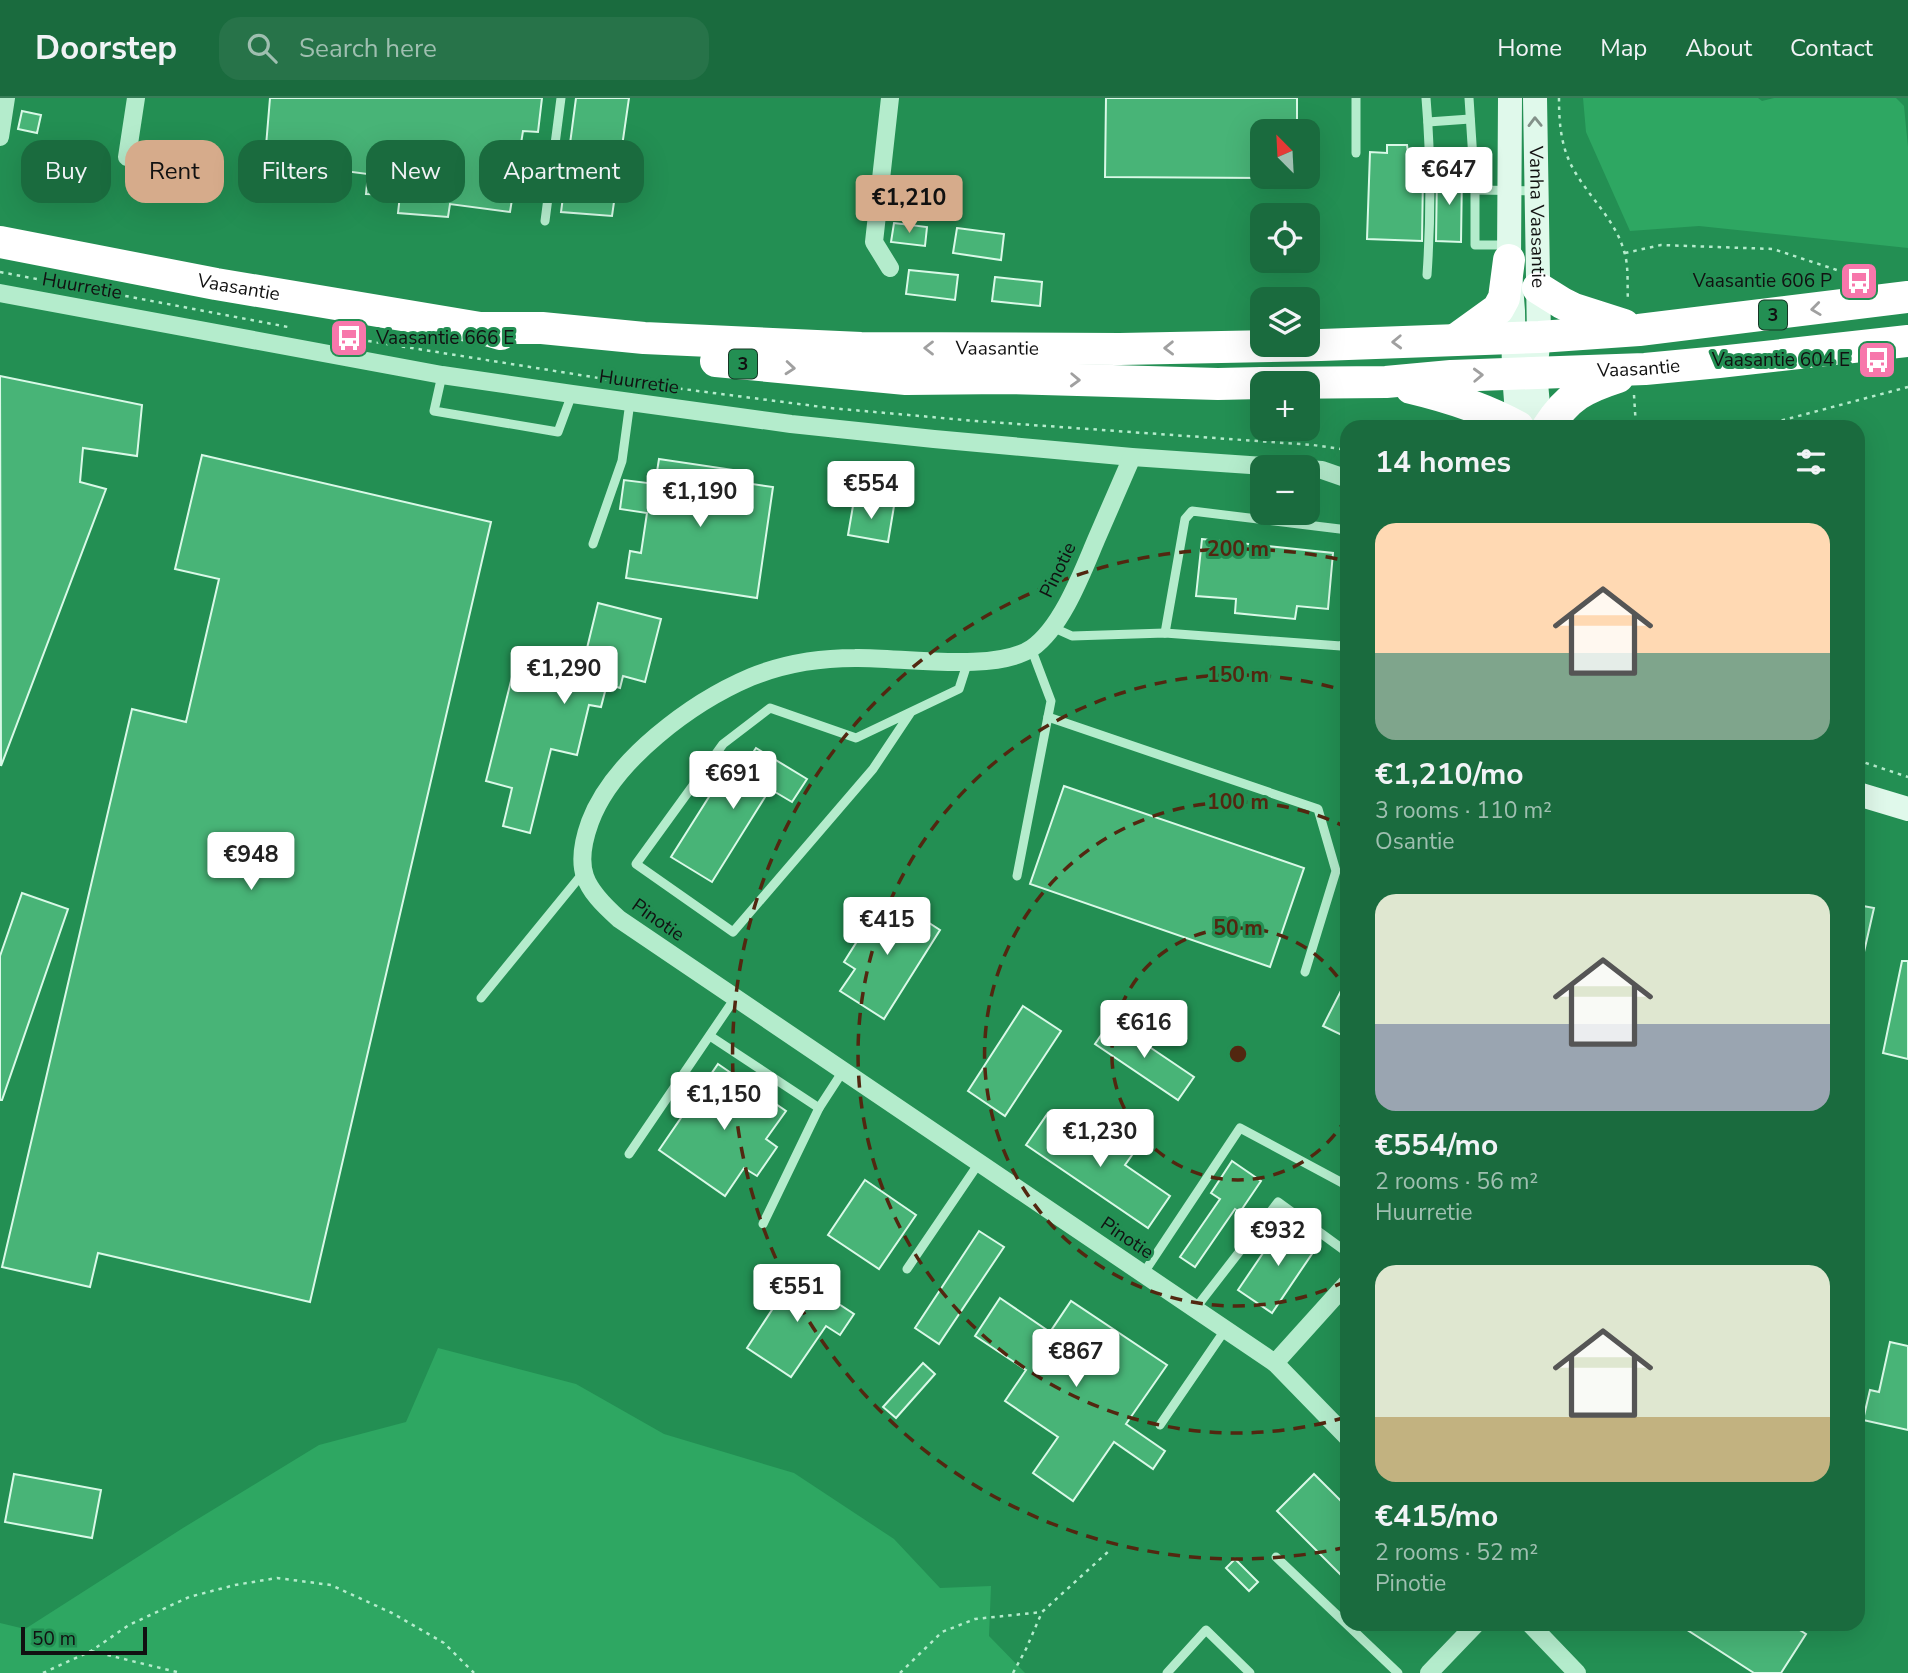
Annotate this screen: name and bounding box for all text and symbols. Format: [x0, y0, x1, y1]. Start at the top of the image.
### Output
search box [219, 17, 709, 80]
text: Doorstep [35, 26, 177, 71]
icon: search [243, 29, 281, 67]
text: Search here [299, 31, 437, 66]
text: Home [1497, 32, 1562, 64]
text: Map [1600, 32, 1647, 64]
text: About [1685, 32, 1752, 64]
text: Contact [1790, 32, 1873, 64]
one-way arrow [1528, 116, 1543, 127]
north arrow [1250, 119, 1320, 189]
map controls [1250, 119, 1320, 525]
chip: Buy [21, 140, 111, 203]
chip: Rent [125, 140, 224, 203]
chip: Filters [238, 140, 352, 203]
chip: New [366, 140, 465, 203]
chip: Apartment [479, 140, 644, 203]
street label: Vanha Vaasantie [1523, 145, 1551, 288]
pin: €647 [1408, 148, 1490, 207]
text: €647 [1421, 154, 1477, 185]
pin: €1,210 [852, 176, 966, 235]
text: €1,210 [872, 182, 946, 213]
button: locate [1250, 203, 1320, 273]
bus stop icon: Vaasantie 606 P [1838, 260, 1880, 302]
street label: Huurretie [40, 266, 124, 306]
street label: Vaasantie [194, 267, 282, 307]
place label: Vaasantie 606 P [1692, 268, 1832, 294]
button: layers [1250, 287, 1320, 357]
road number: 3 [1759, 300, 1787, 330]
one-way arrow [1810, 302, 1822, 317]
bus stop icon: Vaasantie 666 E [328, 317, 370, 359]
place label: Vaasantie 666 E [375, 325, 514, 351]
street label: Vaasantie [955, 335, 1039, 362]
one-way arrow [1391, 335, 1402, 350]
bus stop icon: Vaasantie 604 E [1856, 339, 1898, 381]
one-way arrow [924, 340, 934, 356]
one-way arrow [1164, 340, 1175, 355]
place label: Vaasantie 604 E [1711, 347, 1850, 373]
road number: 3 [729, 350, 757, 378]
street label: Vaasantie [1595, 353, 1681, 384]
one-way arrow [785, 361, 796, 376]
street label: Huurretie [597, 364, 681, 400]
one-way arrow [1473, 368, 1484, 383]
button: + [1250, 371, 1320, 441]
one-way arrow [1071, 372, 1081, 388]
text: 14 homes [1375, 442, 1511, 483]
icon: filters [1792, 443, 1830, 481]
button: − [1250, 455, 1320, 525]
pin: €554 [830, 462, 912, 521]
text: €554 [843, 468, 899, 499]
pin: €1,190 [643, 470, 757, 529]
text: €1,190 [663, 476, 737, 507]
text: 200 m [1207, 535, 1269, 563]
street label: Pinotie [1033, 538, 1083, 602]
icon: home [1540, 568, 1666, 694]
pin: €1,290 [507, 646, 621, 706]
text: €1,290 [527, 653, 601, 684]
text: 150 m [1207, 661, 1269, 689]
pin: €691 [692, 752, 774, 811]
text: €1,210/mo [1375, 754, 1524, 795]
text: €691 [705, 758, 761, 789]
text: 100 m [1207, 788, 1269, 816]
text: 3 rooms · 110 m² [1375, 795, 1552, 826]
text: Osantie [1375, 826, 1455, 857]
pin: €948 [210, 832, 292, 892]
text: €948 [223, 839, 279, 870]
street label: Pinotie [626, 892, 690, 948]
pin: €415 [846, 898, 928, 957]
text: €415 [859, 904, 915, 935]
text: 50 m [1213, 914, 1263, 942]
icon: home [1540, 939, 1666, 1065]
pin: €616 [1103, 1000, 1185, 1060]
text: €616 [1116, 1007, 1172, 1038]
centre of rings [1226, 1042, 1250, 1066]
pin: €1,150 [667, 1072, 781, 1132]
text: €1,150 [687, 1079, 761, 1110]
pin: €1,230 [1043, 1110, 1157, 1169]
text: €1,230 [1063, 1116, 1137, 1147]
text: €554/mo [1375, 1125, 1498, 1166]
text: 2 rooms · 56 m² [1375, 1166, 1538, 1197]
text: Huurretie [1375, 1197, 1472, 1228]
pin: €932 [1237, 1208, 1319, 1268]
street label: Pinotie [1095, 1211, 1159, 1265]
text: €932 [1250, 1215, 1306, 1246]
pin: €551 [756, 1264, 838, 1324]
text: €551 [769, 1271, 825, 1302]
icon: home [1540, 1310, 1666, 1436]
pin: €867 [1035, 1330, 1117, 1389]
text: €867 [1048, 1336, 1104, 1367]
text: €415/mo [1375, 1496, 1498, 1537]
text: 2 rooms · 52 m² [1375, 1537, 1538, 1568]
text: Pinotie [1375, 1568, 1446, 1599]
scale bar [21, 1624, 147, 1656]
text: 50 m [32, 1626, 76, 1652]

